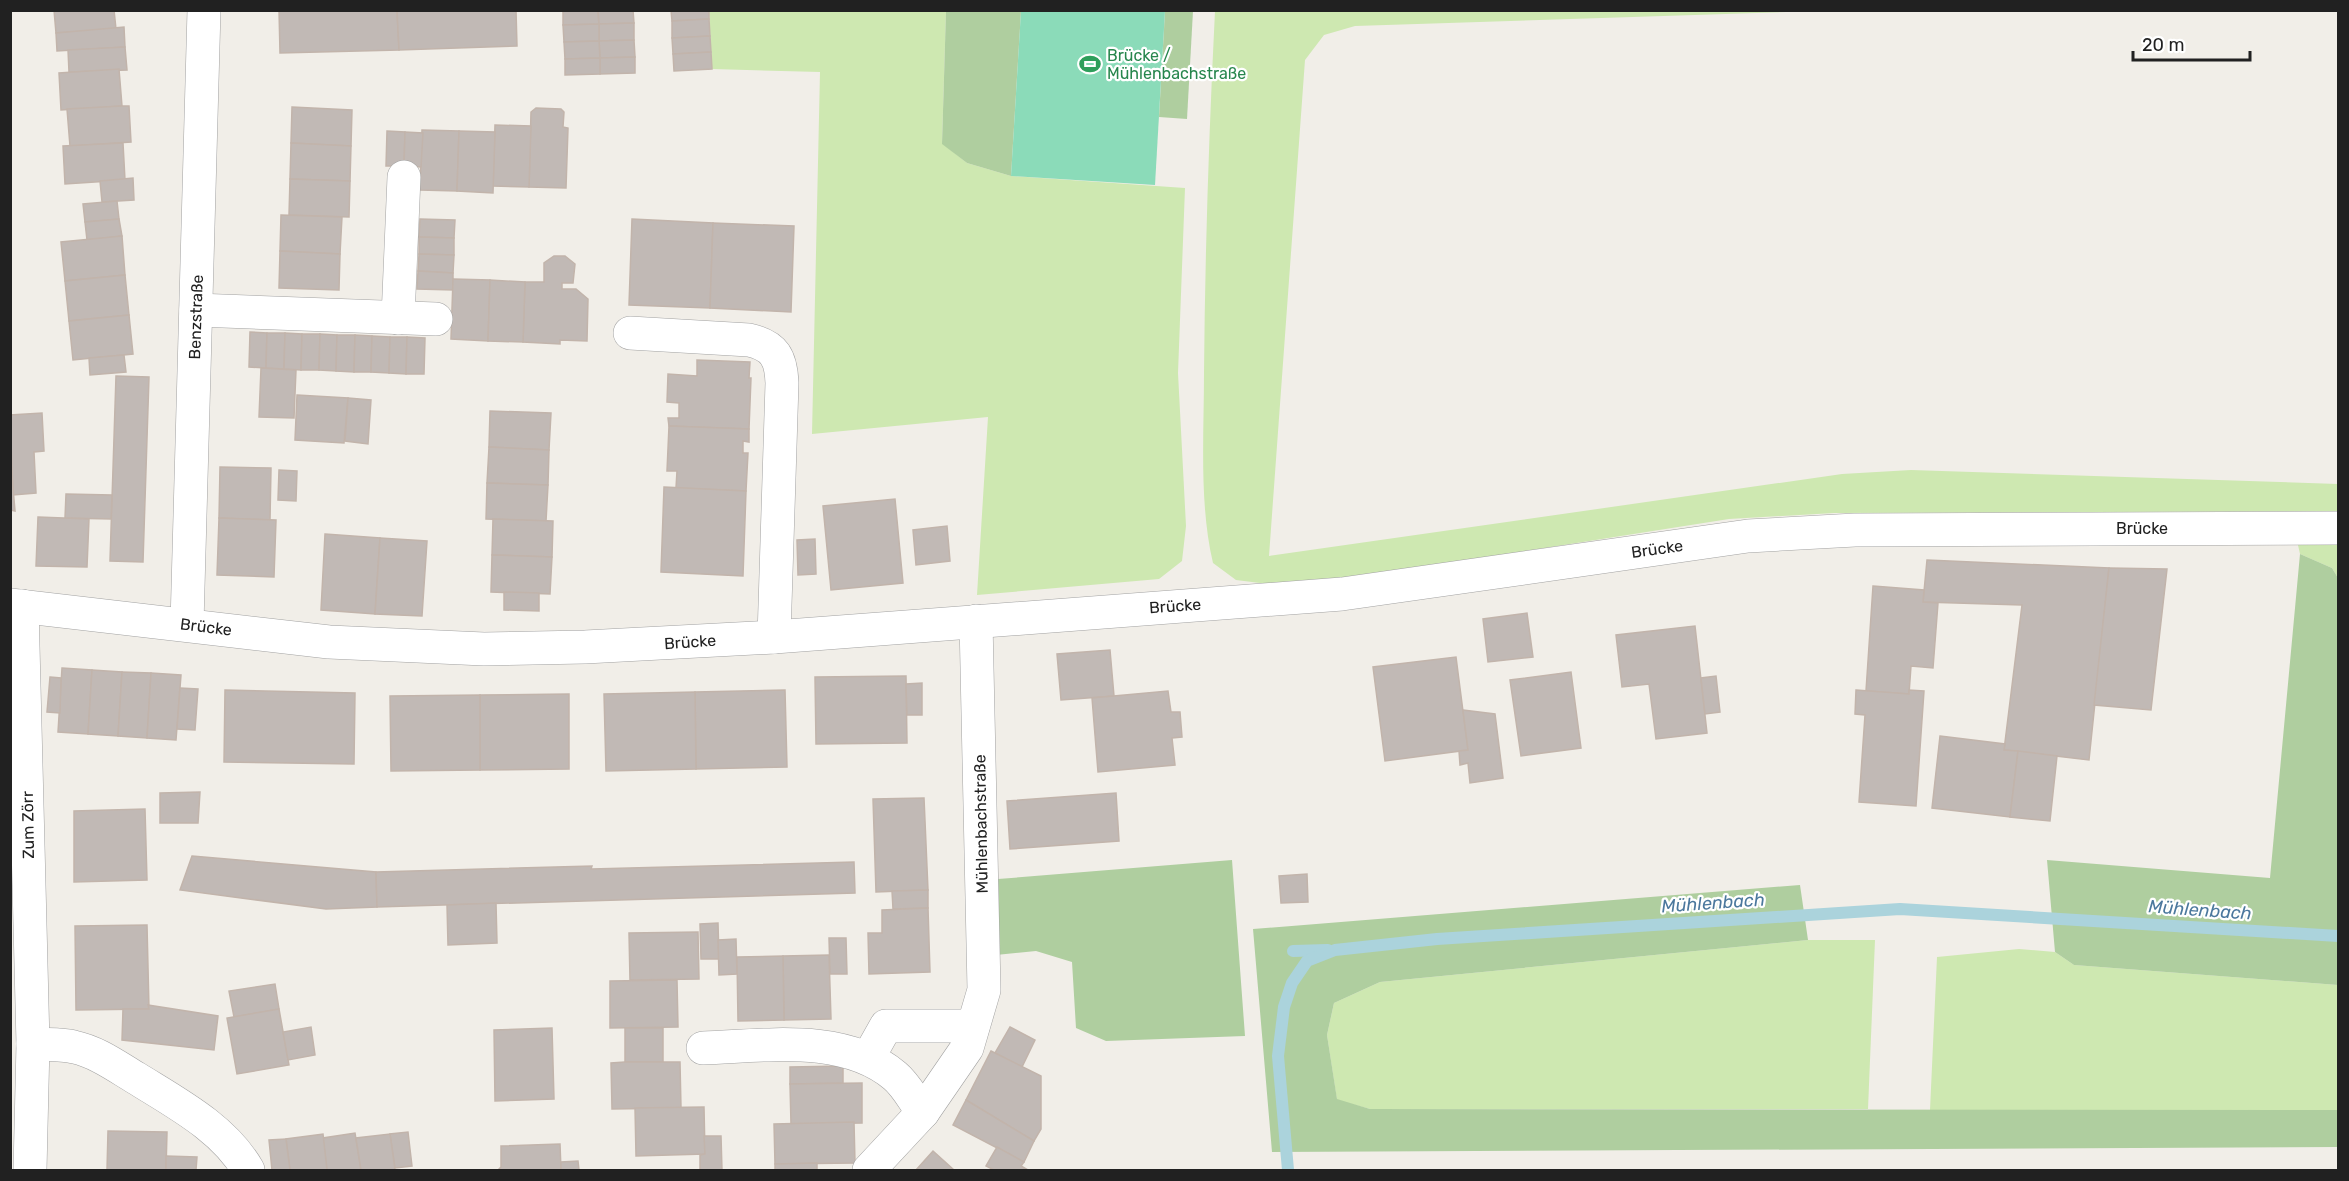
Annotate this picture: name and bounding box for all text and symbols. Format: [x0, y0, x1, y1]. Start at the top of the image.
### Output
scale bar [2133, 24, 2250, 62]
text: 20 m [2142, 34, 2184, 56]
place label: Brücke / Mühlenbachstraße [1107, 46, 1246, 83]
sports icon: Brücke / Mühlenbachstraße [1078, 52, 1102, 76]
street label: Benzstraße [185, 274, 207, 360]
street label: Brücke [2116, 519, 2168, 538]
street label: Brücke [1630, 536, 1684, 562]
street label: Brücke [1148, 595, 1202, 617]
street label: Brücke [179, 614, 233, 640]
street label: Brücke [663, 631, 717, 653]
street label: Mühlenbachstraße [970, 754, 992, 894]
street label: Zum Zörr [18, 791, 38, 859]
water label: Mühlenbach [1661, 888, 1765, 918]
water label: Mühlenbach [2148, 895, 2252, 925]

